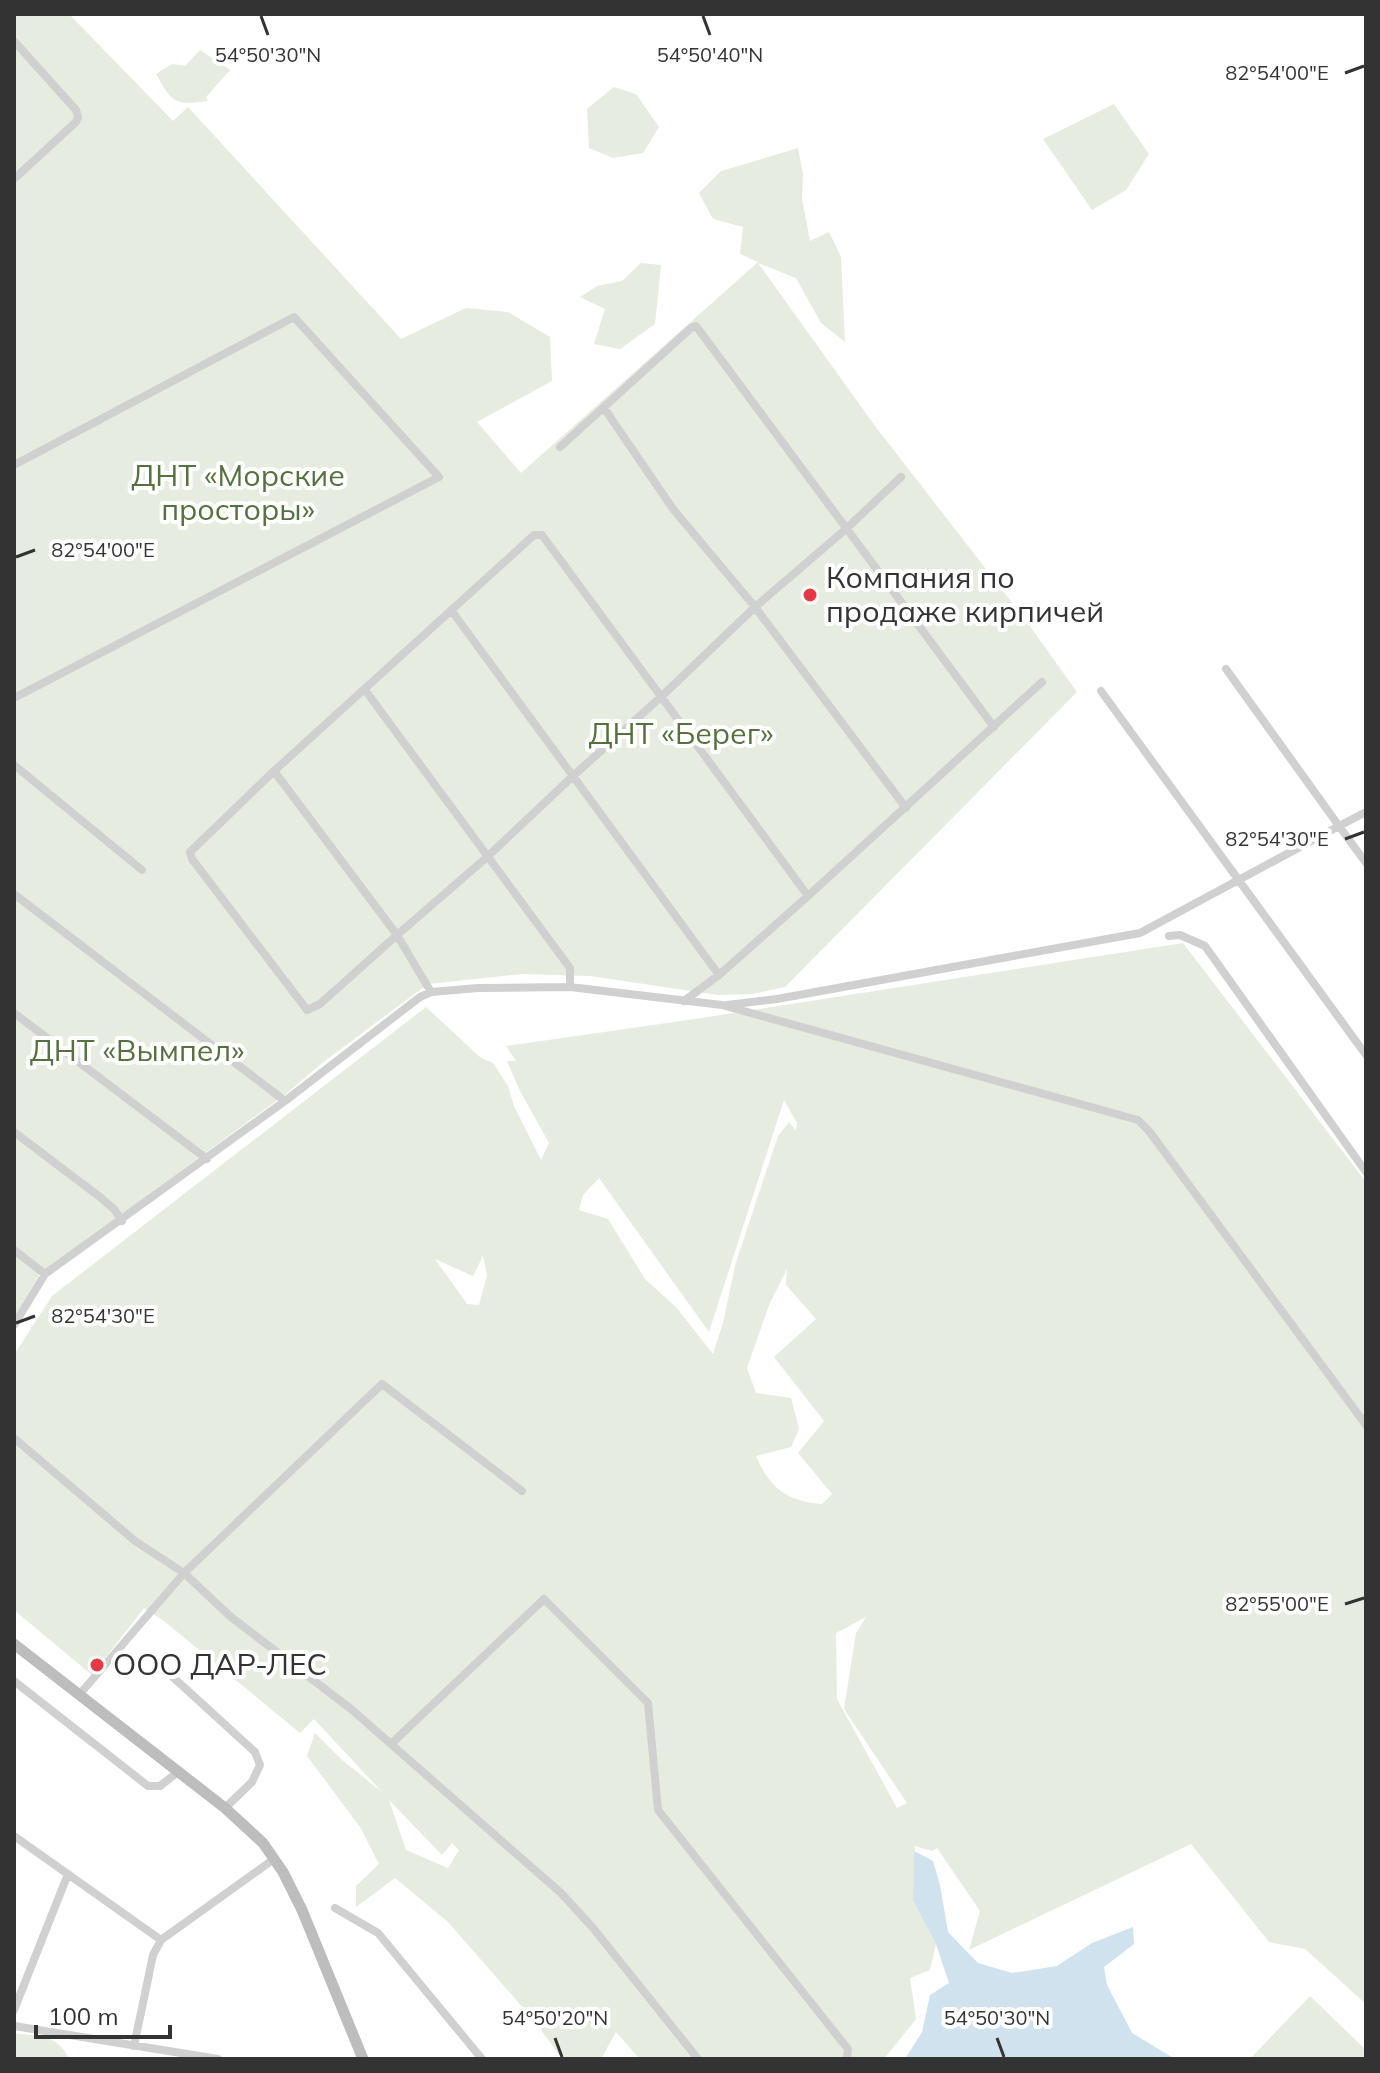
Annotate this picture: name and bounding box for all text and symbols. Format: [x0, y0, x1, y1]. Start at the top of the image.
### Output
text: 54°50'30"N [215, 42, 321, 67]
text: 54°50'40"N [657, 42, 763, 67]
text: 82°54'00"E [1225, 60, 1329, 85]
park label: ДНТ «Морские просторы» [131, 456, 345, 528]
text: 82°54'00"E [51, 537, 155, 562]
place label: Компания по продаже кирпичей [826, 558, 1104, 630]
marker: Компания по продаже кирпичей [801, 586, 819, 604]
park label: ДНТ «Берег» [589, 714, 773, 752]
text: 82°54'30"E [1225, 826, 1329, 851]
park label: ДНТ «Вымпел» [30, 1031, 244, 1069]
text: 82°54'30"E [51, 1303, 155, 1328]
text: 82°55'00"E [1225, 1591, 1329, 1616]
place label: ООО ДАР-ЛЕС [113, 1645, 327, 1683]
marker: ООО ДАР-ЛЕС [88, 1656, 106, 1674]
scale bar [36, 1989, 170, 2039]
text: 100 m [48, 2001, 119, 2031]
text: 54°50'20"N [502, 2005, 608, 2030]
text: 54°50'30"N [944, 2005, 1050, 2030]

